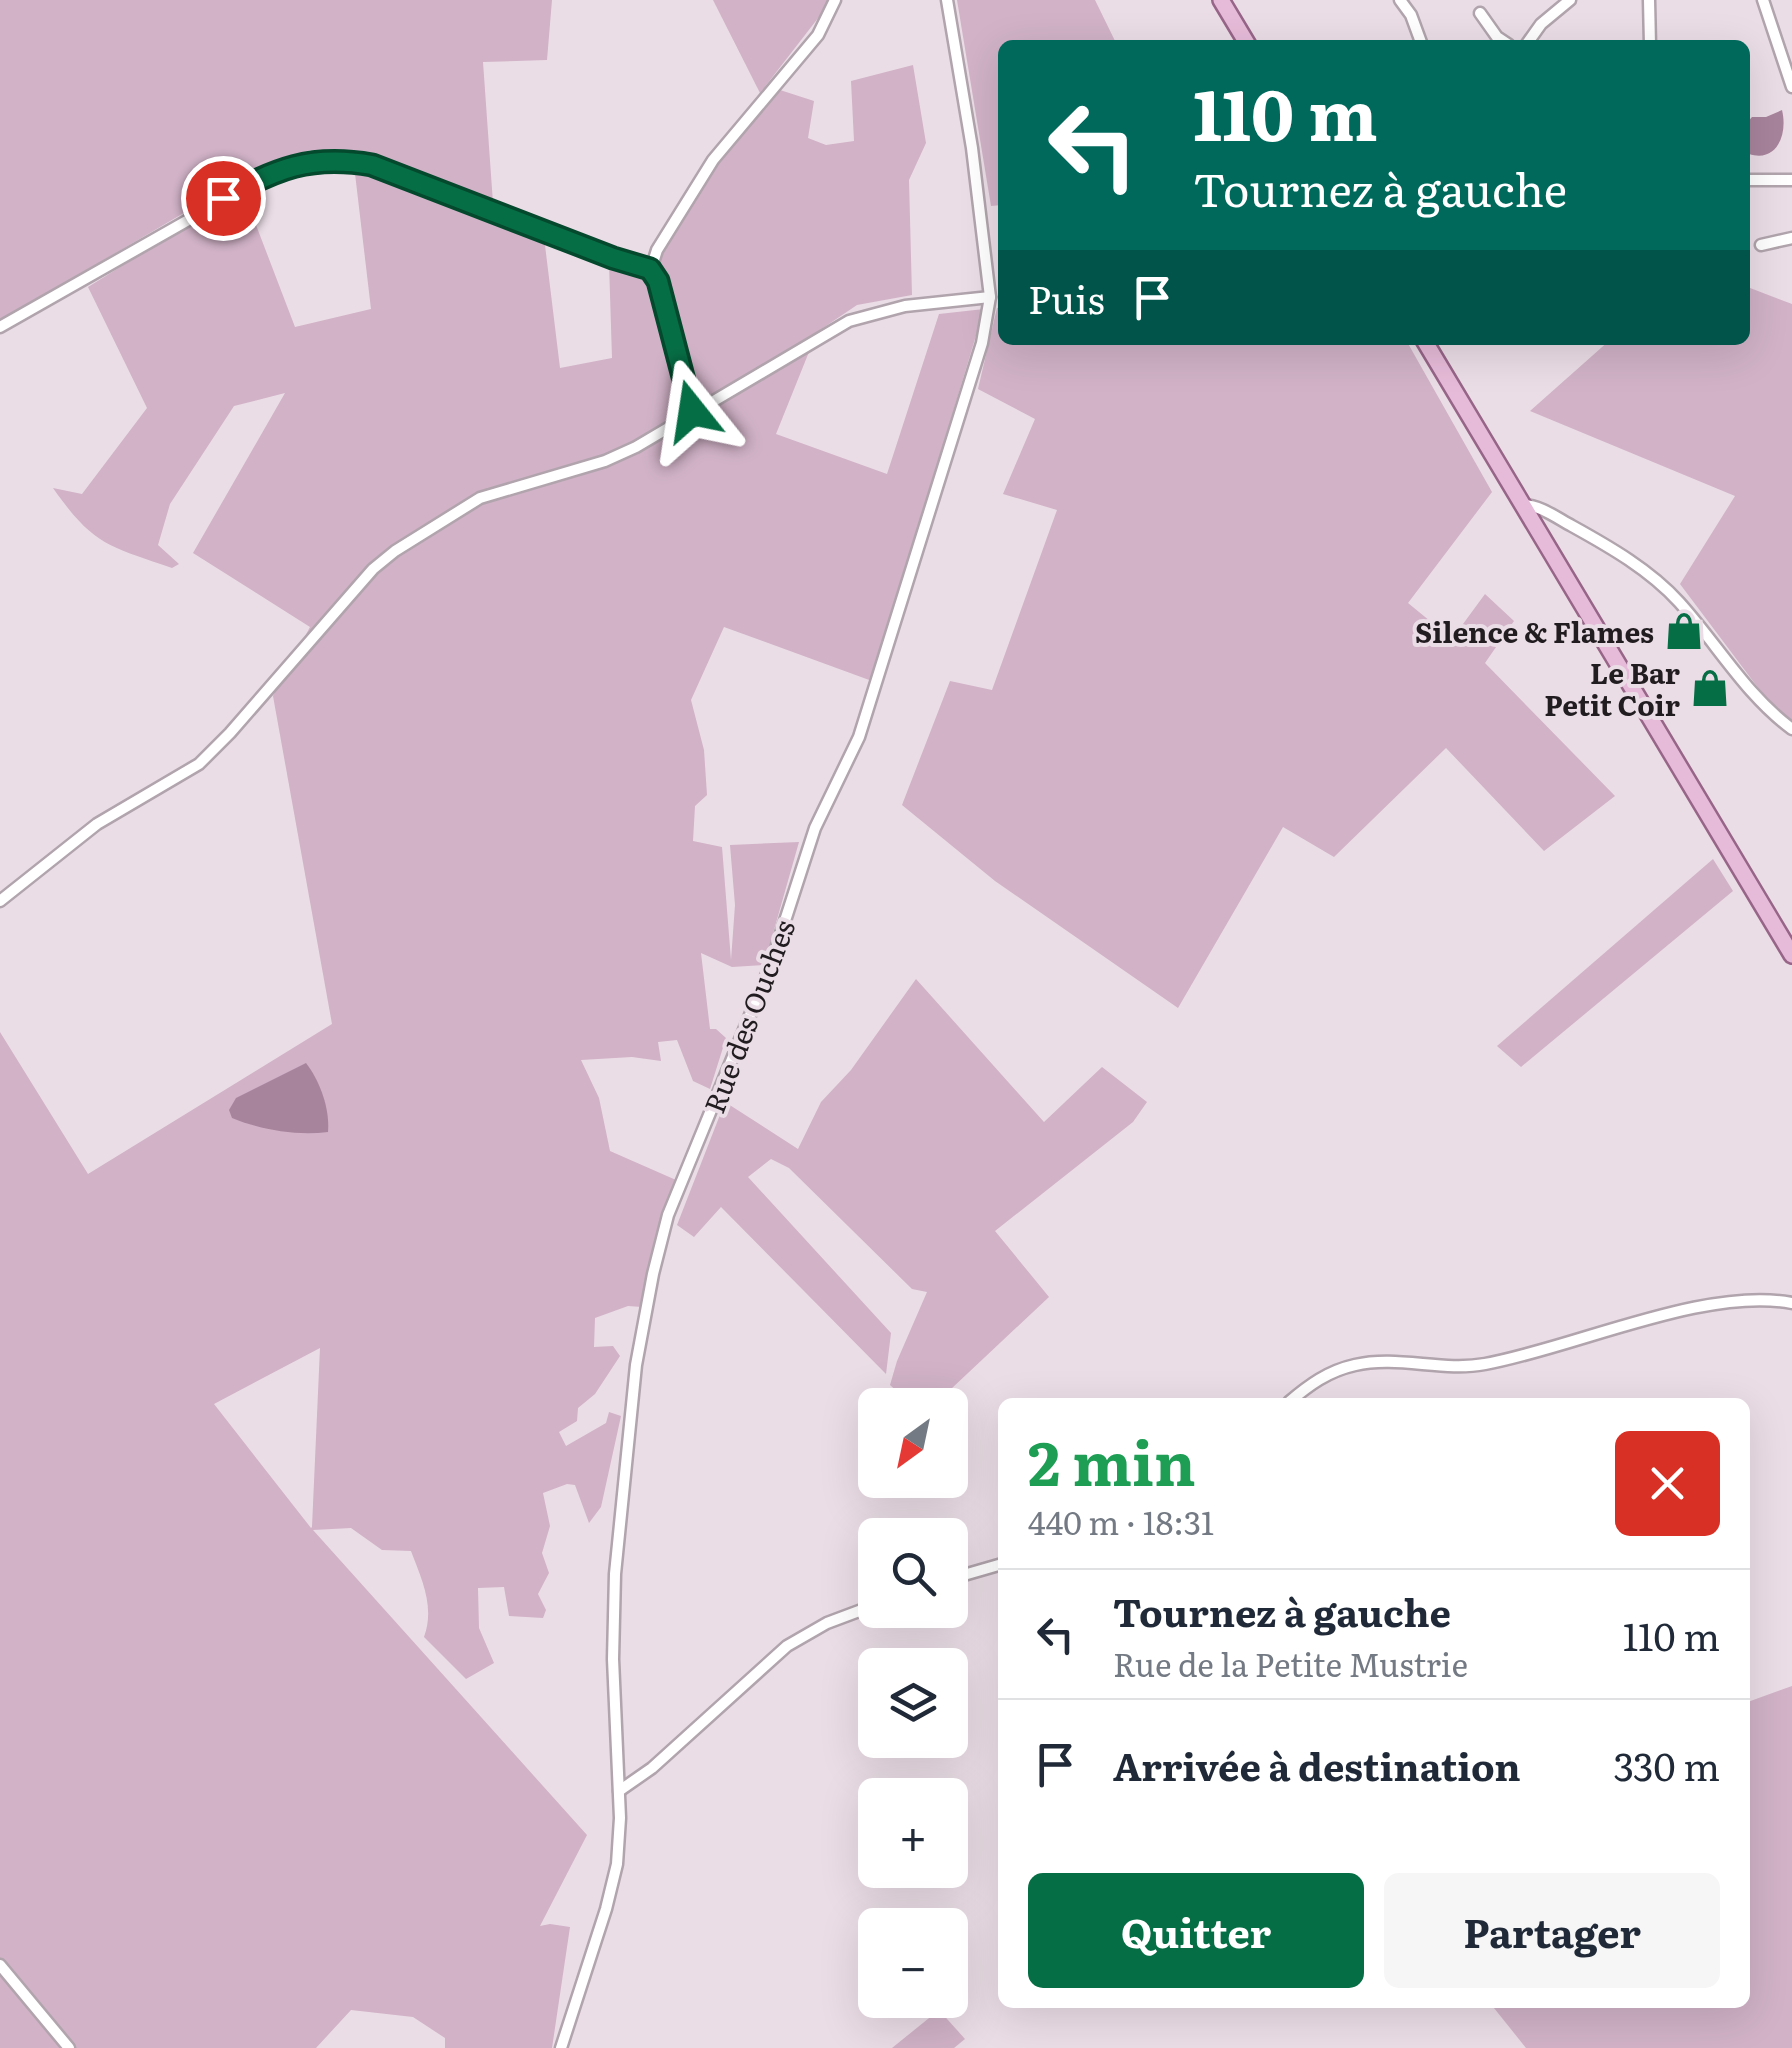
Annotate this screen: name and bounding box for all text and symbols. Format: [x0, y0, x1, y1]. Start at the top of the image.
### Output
text: 110 m [1193, 59, 1378, 163]
icon: left [1028, 80, 1158, 210]
text: Tournez à gauche [1193, 154, 1567, 221]
pin [181, 156, 266, 241]
icon: arrive [196, 171, 251, 226]
text: Puis [1028, 269, 1105, 326]
icon: arrive [1125, 270, 1180, 325]
position arrow [640, 359, 744, 463]
place label: Silence & Flames [1415, 610, 1654, 652]
shop icon: Silence & Flames [1663, 610, 1705, 652]
place label: Le Bar Petit Coir [1544, 651, 1680, 725]
shop icon: Le Bar Petit Coir [1689, 667, 1731, 709]
street label: Rue des Ouches [692, 913, 804, 1119]
north arrow [858, 1388, 968, 1498]
map controls [858, 1388, 968, 2018]
text: 2 min [1028, 1415, 1196, 1504]
button: close [1615, 1431, 1720, 1536]
text: 440 m · 18:31 [1028, 1497, 1214, 1545]
button: search [858, 1518, 968, 1628]
text: Tournez à gauche [1113, 1582, 1451, 1639]
text: 110 m [1623, 1606, 1720, 1663]
icon: left [1028, 1607, 1083, 1662]
text: Rue de la Petite Mustrie [1113, 1639, 1468, 1687]
button: layers [858, 1648, 968, 1758]
text: Arrivée à destination [1113, 1736, 1521, 1793]
text: 330 m [1614, 1736, 1720, 1793]
icon: arrive [1028, 1737, 1083, 1792]
button: + [858, 1778, 968, 1888]
button: Quitter [1028, 1873, 1364, 1988]
button: Partager [1384, 1873, 1720, 1988]
button: − [858, 1908, 968, 2018]

